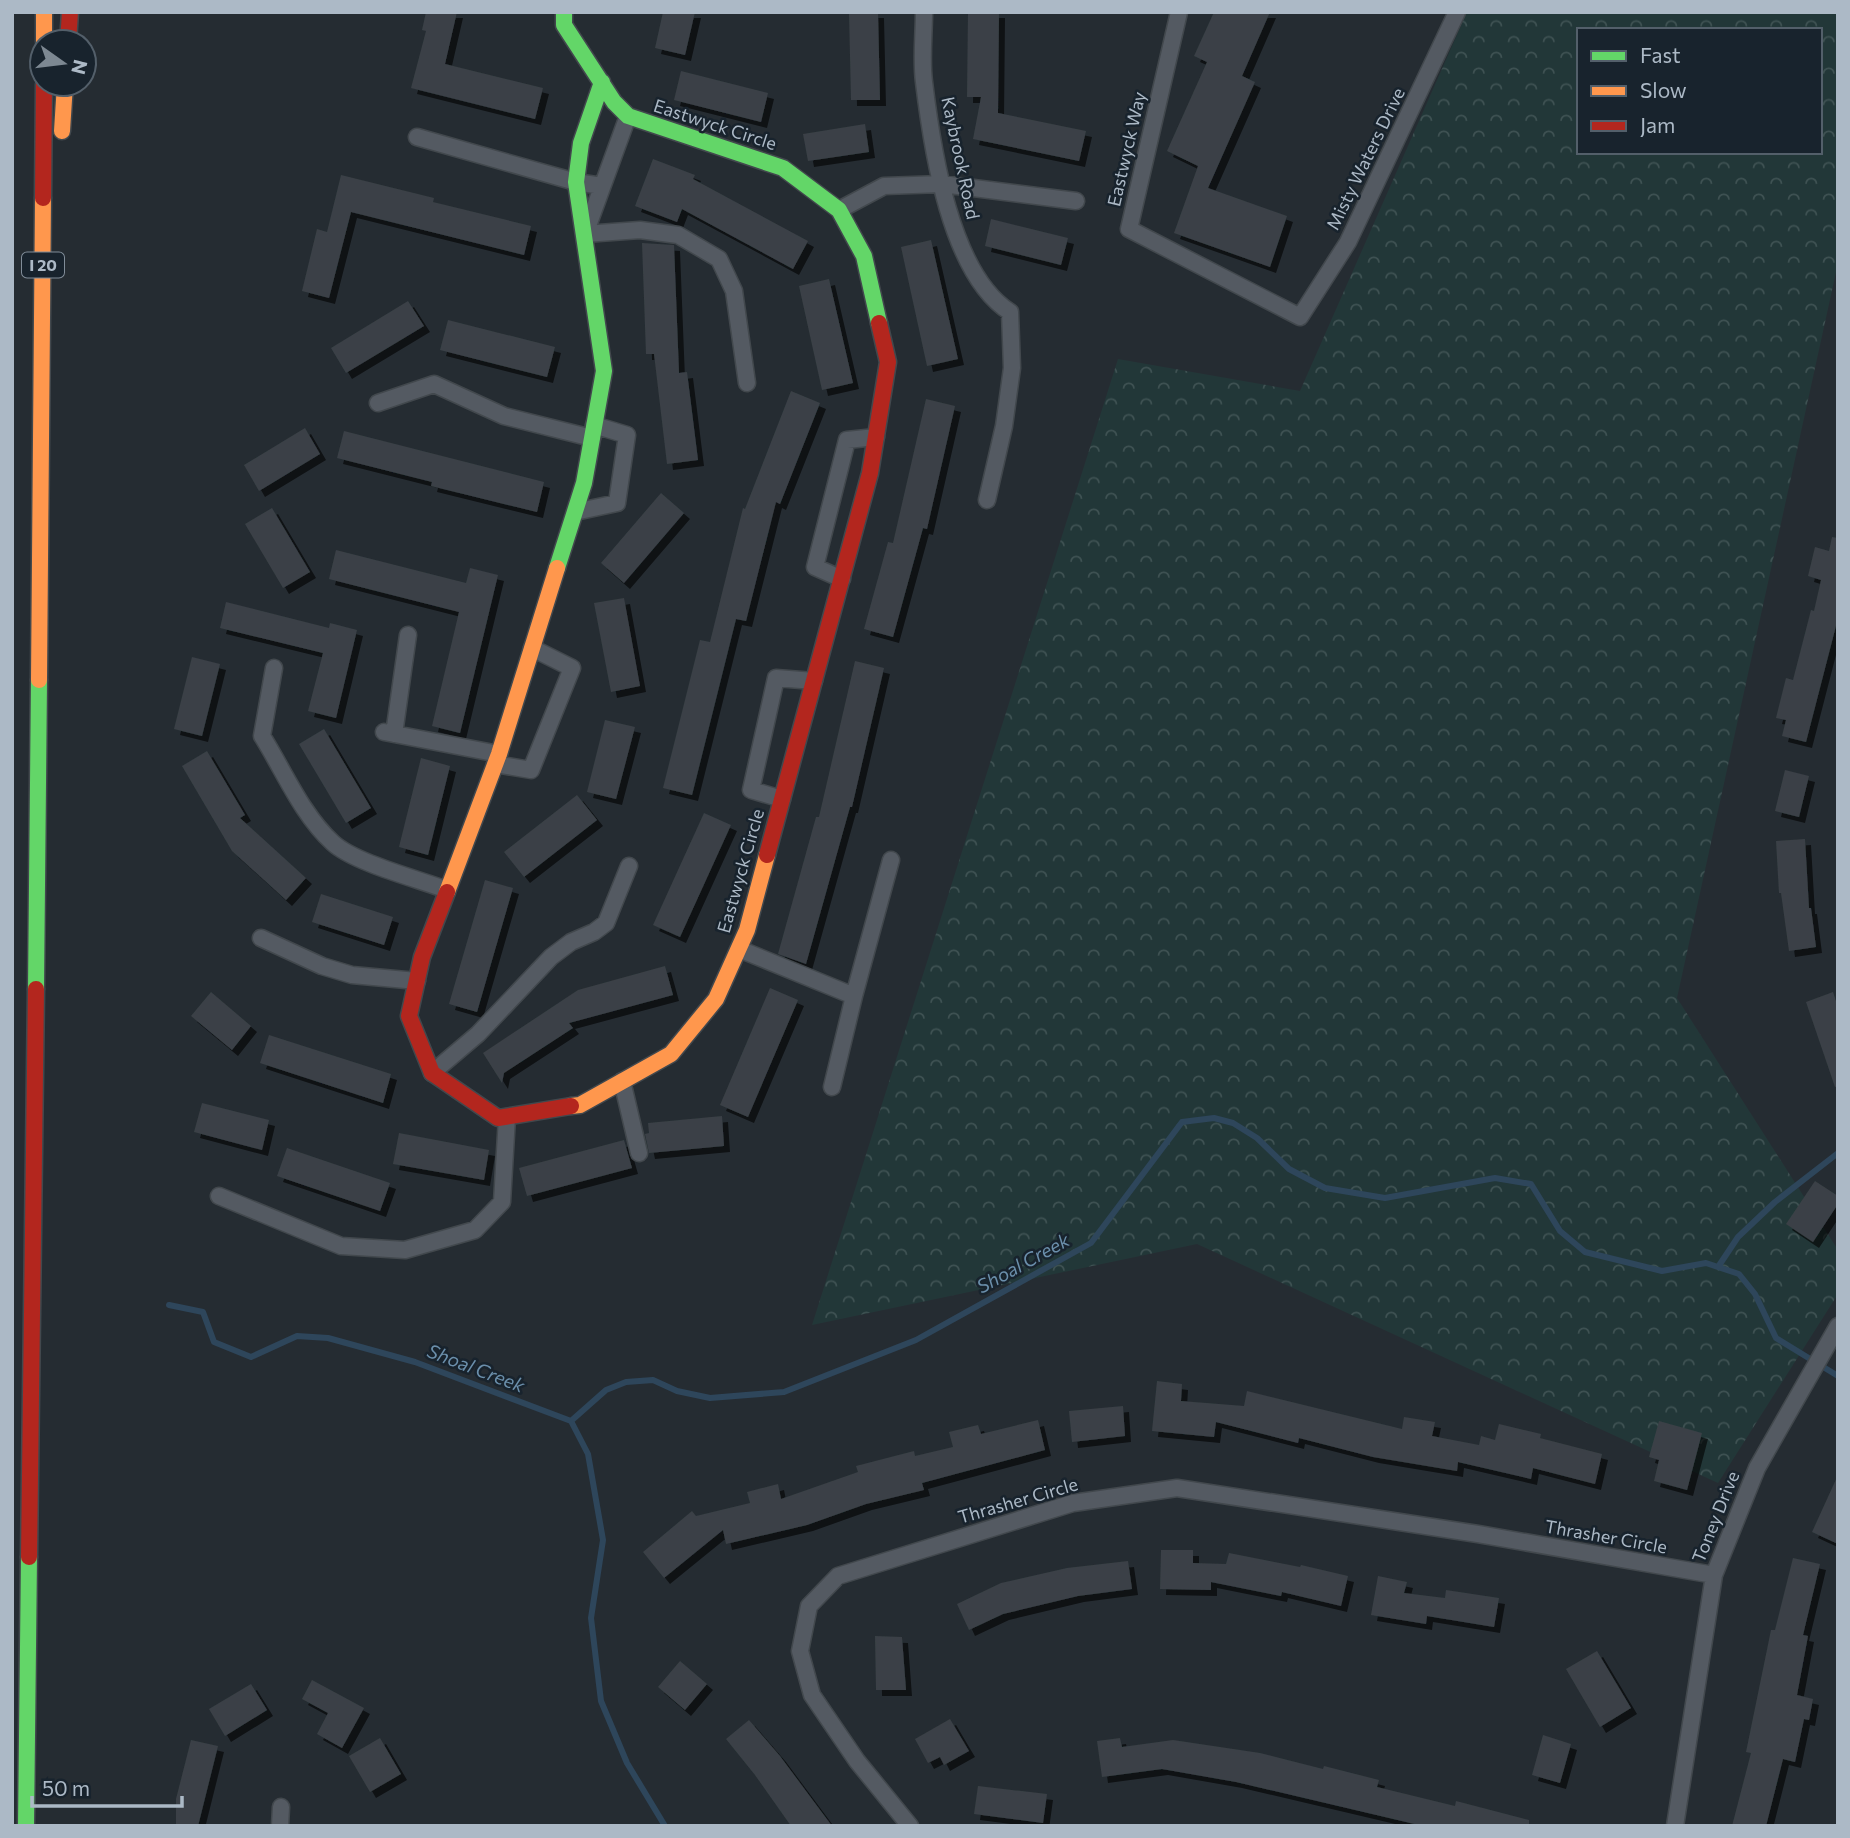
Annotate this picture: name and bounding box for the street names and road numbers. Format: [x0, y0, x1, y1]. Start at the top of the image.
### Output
street label: Misty Waters Drive [1321, 84, 1409, 233]
street label: Eastwyck Way [1102, 89, 1150, 208]
street label: Eastwyck Circle [651, 94, 780, 154]
street label: Kaybrook Road [937, 94, 985, 221]
road number: I 20 [22, 252, 64, 278]
street label: Eastwyck Circle [712, 806, 768, 935]
street label: Toney Drive [1687, 1468, 1743, 1566]
street label: Thrasher Circle [955, 1472, 1080, 1528]
street label: Thrasher Circle [1543, 1514, 1669, 1558]

